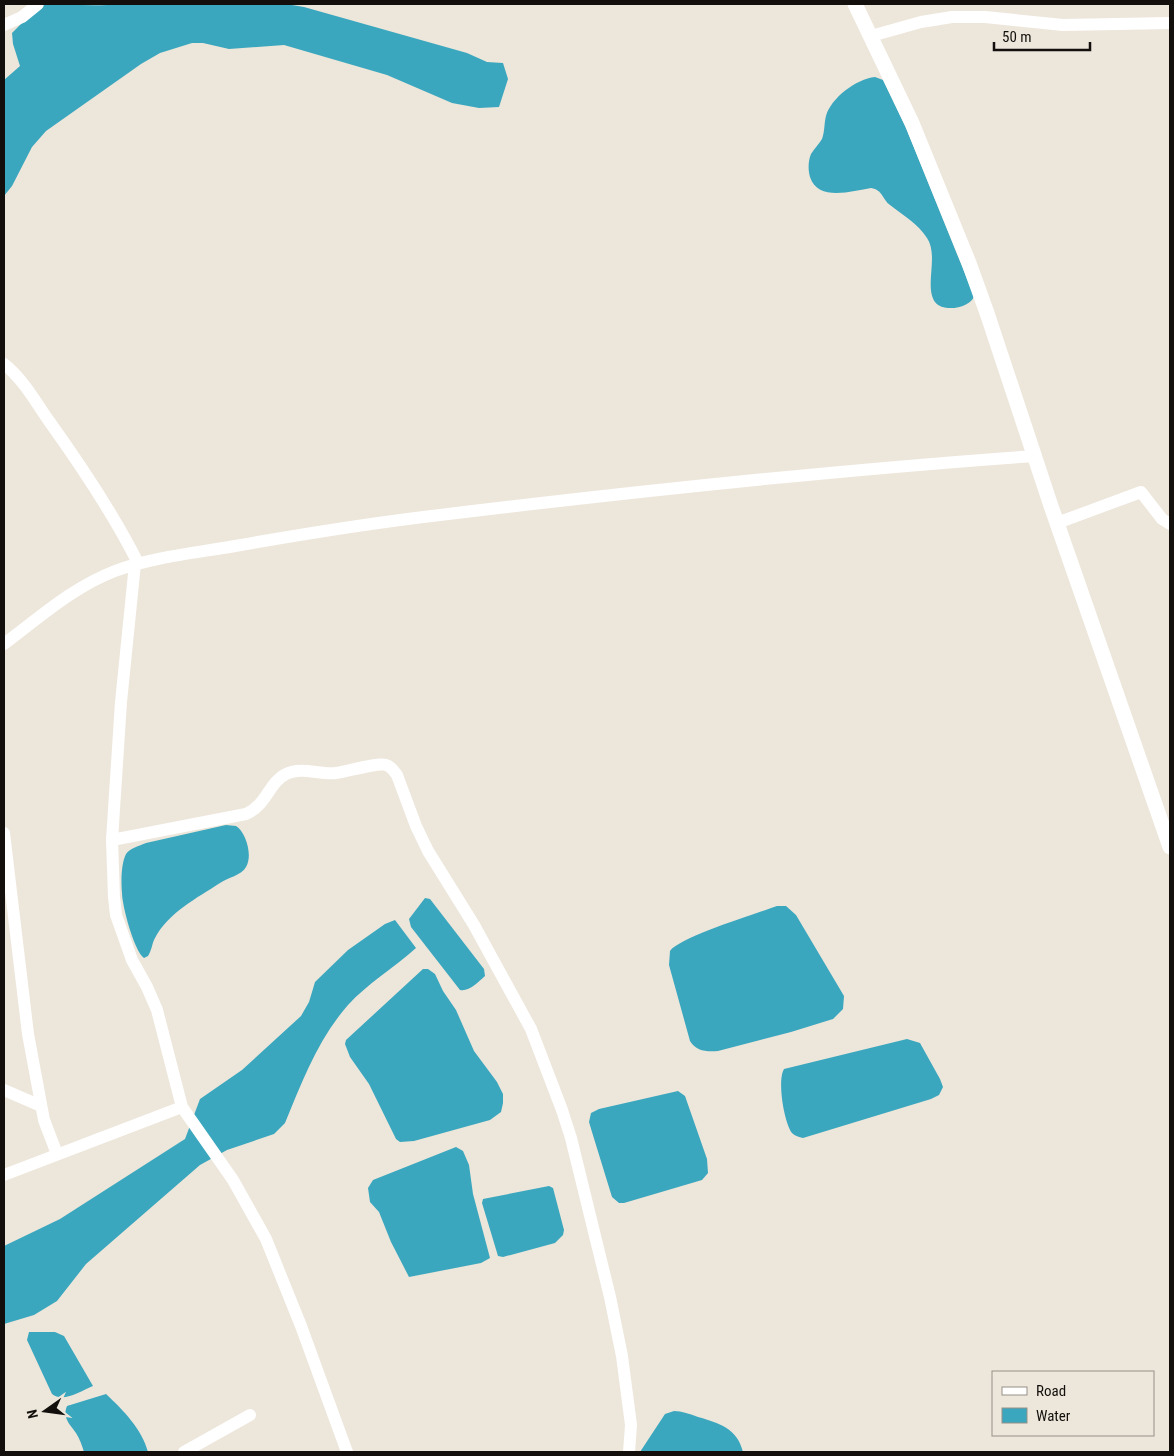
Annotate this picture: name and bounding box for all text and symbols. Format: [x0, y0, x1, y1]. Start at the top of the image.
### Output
scale bar [994, 20, 1090, 52]
text: 50 m [1002, 28, 1032, 46]
legend [992, 1371, 1154, 1436]
text: Road [1036, 1382, 1066, 1400]
north arrow [20, 1386, 70, 1436]
text: Water [1036, 1407, 1071, 1425]
text: N [24, 1408, 41, 1420]

